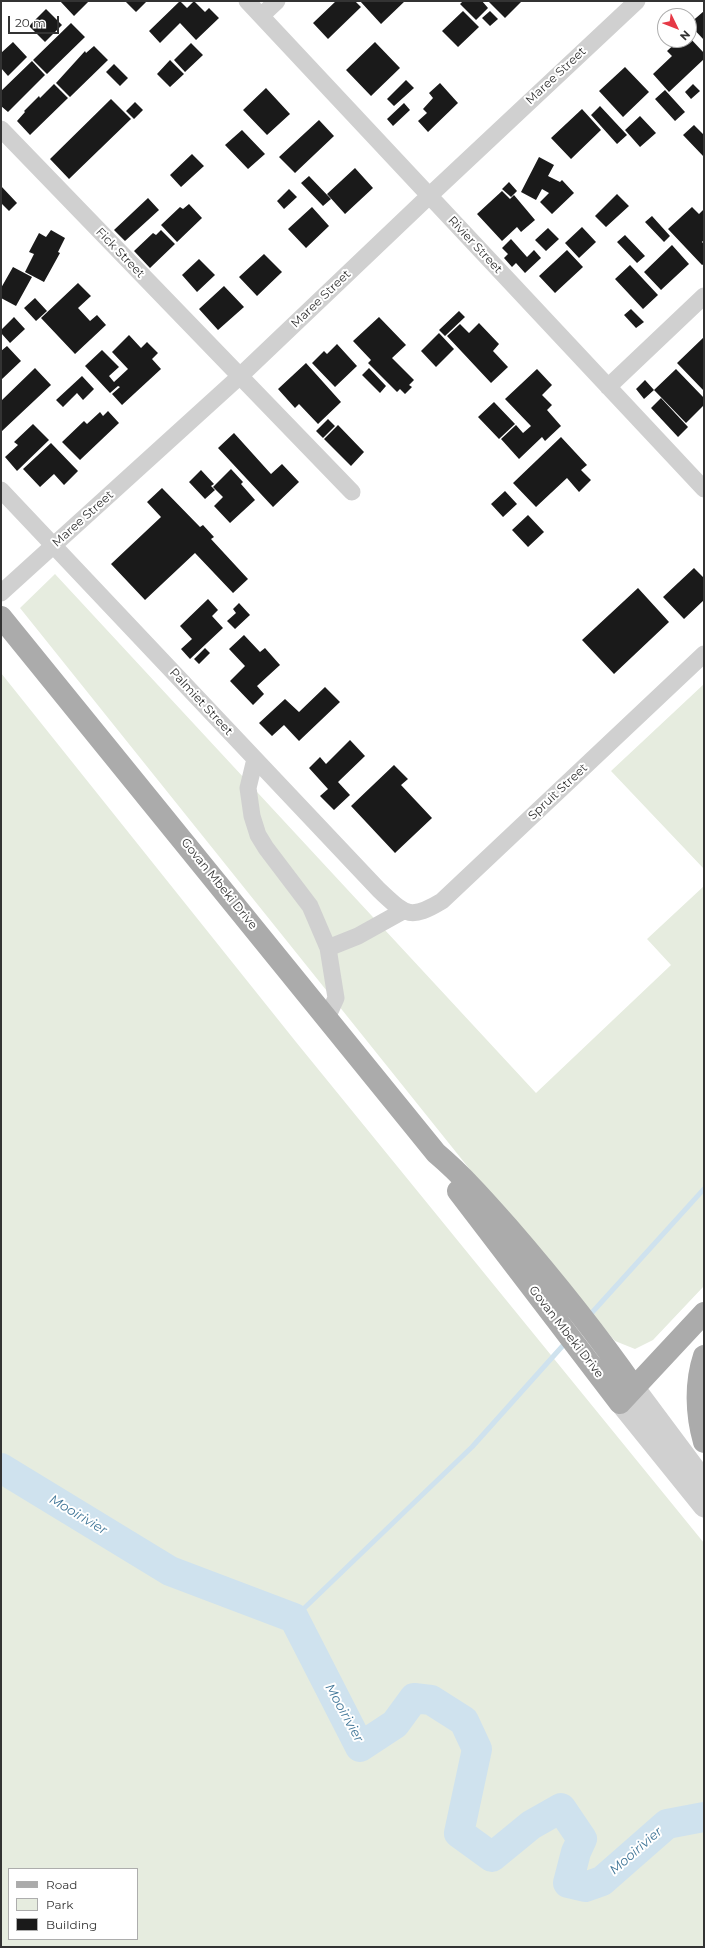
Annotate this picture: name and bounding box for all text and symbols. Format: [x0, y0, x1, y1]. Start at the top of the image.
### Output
scale bar [10, 8, 61, 34]
north arrow [657, 8, 697, 48]
text: 20 m [15, 15, 46, 30]
text: N [677, 27, 693, 44]
street label: Maree Street [523, 44, 589, 108]
street label: Rivier Street [445, 213, 505, 277]
street label: Fick Street [93, 225, 147, 281]
street label: Maree Street [288, 267, 354, 331]
street label: Maree Street [50, 488, 116, 550]
street label: Palmiet Street [166, 666, 236, 738]
street label: Spruit Street [525, 761, 591, 823]
street label: Govan Mbeki Drive [178, 836, 260, 932]
street label: Govan Mbeki Drive [526, 1283, 606, 1381]
water label: Mooirivier [46, 1492, 110, 1538]
water label: Mooirivier [322, 1681, 366, 1745]
water label: Mooirivier [607, 1824, 665, 1878]
legend [8, 1868, 138, 1940]
text: Road [46, 1877, 77, 1892]
text: Park [46, 1897, 73, 1912]
text: Building [46, 1917, 97, 1932]

